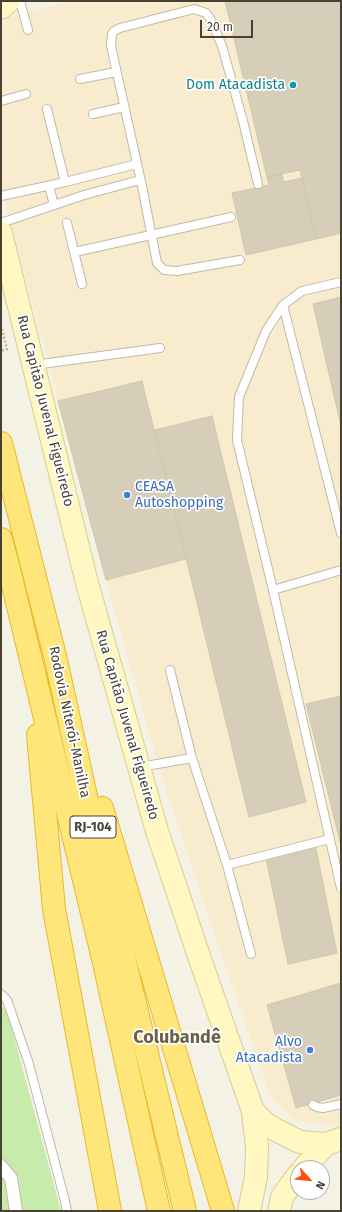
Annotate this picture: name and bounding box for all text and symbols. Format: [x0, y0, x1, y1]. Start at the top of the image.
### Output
scale bar [202, 12, 255, 38]
text: 20 m [207, 20, 233, 34]
place label: Dom Atacadista [186, 77, 285, 93]
marker: Dom Atacadista [288, 80, 298, 90]
street label: Rua Capitão Juvenal Figueiredo [13, 314, 77, 508]
place label: CEASA Autoshopping [135, 479, 223, 512]
marker: CEASA Autoshopping [122, 490, 132, 500]
street label: Rua Capitão Juvenal Figueiredo [92, 628, 162, 822]
street label: Rodovia Niterói-Manilha [45, 645, 93, 799]
road number: RJ-104 [70, 816, 116, 838]
district label: Colubandê [133, 1027, 221, 1049]
place label: Alvo Atacadista [236, 1034, 302, 1066]
marker: Alvo Atacadista [305, 1045, 315, 1055]
north arrow [290, 1160, 330, 1200]
text: N [313, 1179, 328, 1191]

